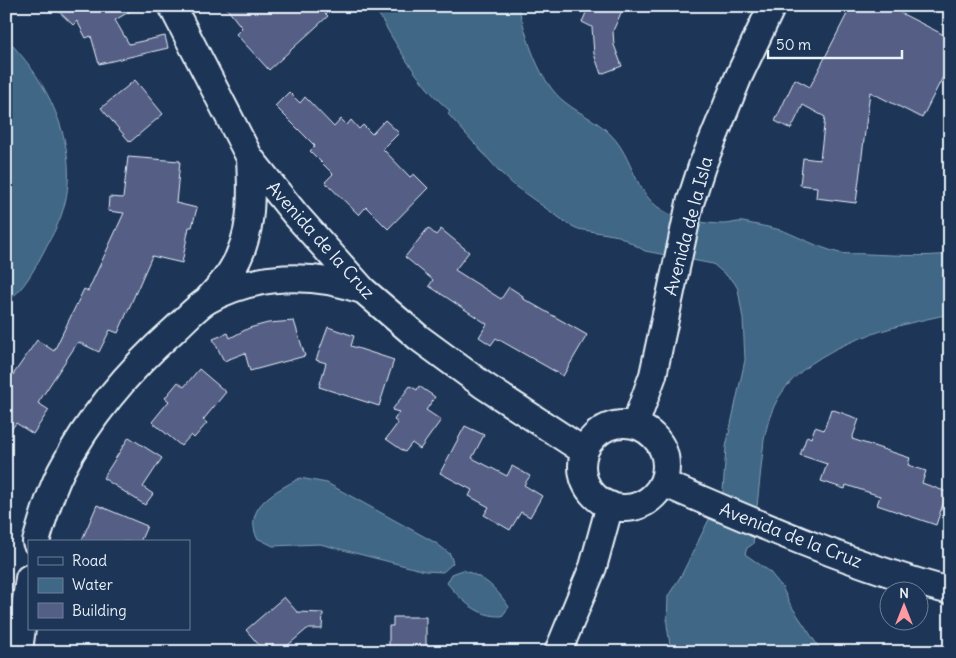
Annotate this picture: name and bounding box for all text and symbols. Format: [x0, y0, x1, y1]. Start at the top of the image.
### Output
scale bar [768, 28, 902, 60]
text: 50 m [776, 35, 811, 54]
street label: Avenida de la Isla [658, 154, 718, 298]
street label: Avenida de la Cruz [262, 176, 380, 304]
street label: Avenida de la Cruz [717, 497, 866, 573]
legend [28, 540, 190, 630]
text: Road [72, 551, 107, 570]
text: Water [72, 575, 113, 594]
north arrow [878, 580, 928, 630]
text: N [899, 584, 909, 602]
text: Building [72, 601, 127, 620]

